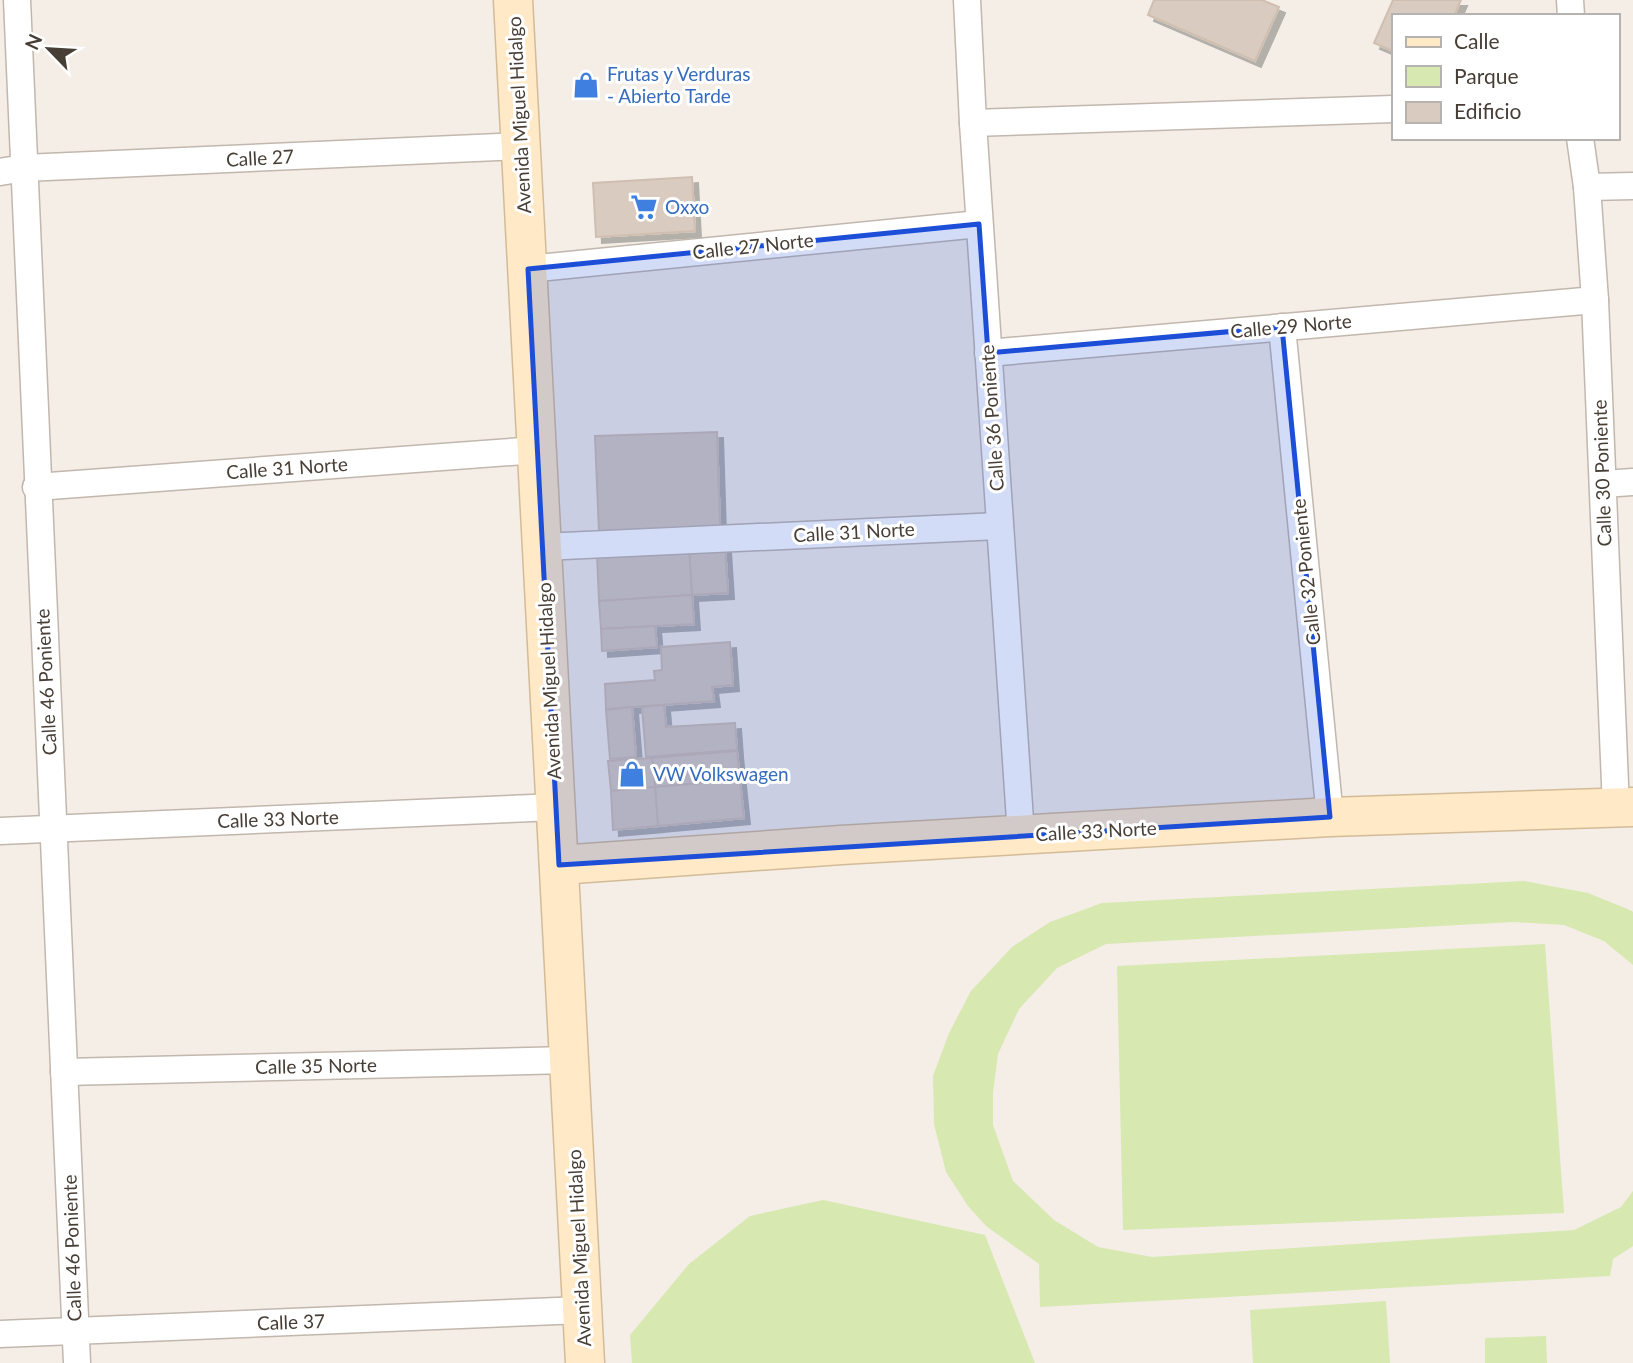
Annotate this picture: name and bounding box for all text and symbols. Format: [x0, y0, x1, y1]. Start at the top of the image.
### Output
north arrow [14, 14, 84, 84]
legend [1392, 14, 1619, 140]
street label: Avenida Miguel Hidalgo [502, 16, 535, 214]
text: Calle [1454, 28, 1499, 53]
text: N [20, 30, 47, 53]
place label: Frutas y Verduras - Abierto Tarde [607, 62, 751, 107]
text: Parque [1454, 63, 1519, 88]
shop icon: Frutas y Verduras - Abierto Tarde [571, 70, 601, 100]
text: Edificio [1454, 98, 1522, 123]
street label: Calle 27 [225, 144, 295, 171]
supermarket icon: Oxxo [629, 192, 659, 222]
place label: Oxxo [665, 195, 709, 218]
street label: Calle 27 Norte [691, 228, 815, 263]
street label: Calle 29 Norte [1229, 309, 1353, 342]
street label: Calle 36 Poniente [975, 344, 1008, 492]
street label: Calle 30 Poniente [1587, 399, 1616, 547]
street label: Calle 31 Norte [226, 452, 348, 483]
street label: Calle 32 Poniente [1286, 498, 1325, 646]
street label: Calle 31 Norte [793, 517, 915, 546]
street label: Avenida Miguel Hidalgo [532, 582, 565, 780]
street label: Calle 46 Poniente [30, 608, 61, 756]
shop icon: VW Volkswagen [617, 759, 647, 789]
place label: VW Volkswagen [653, 762, 789, 785]
street label: Calle 33 Norte [217, 805, 339, 832]
street label: Calle 33 Norte [1035, 816, 1157, 845]
street label: Calle 35 Norte [255, 1053, 377, 1078]
street label: Avenida Miguel Hidalgo [562, 1149, 595, 1347]
street label: Calle 46 Poniente [57, 1174, 86, 1322]
street label: Calle 37 [257, 1309, 325, 1334]

